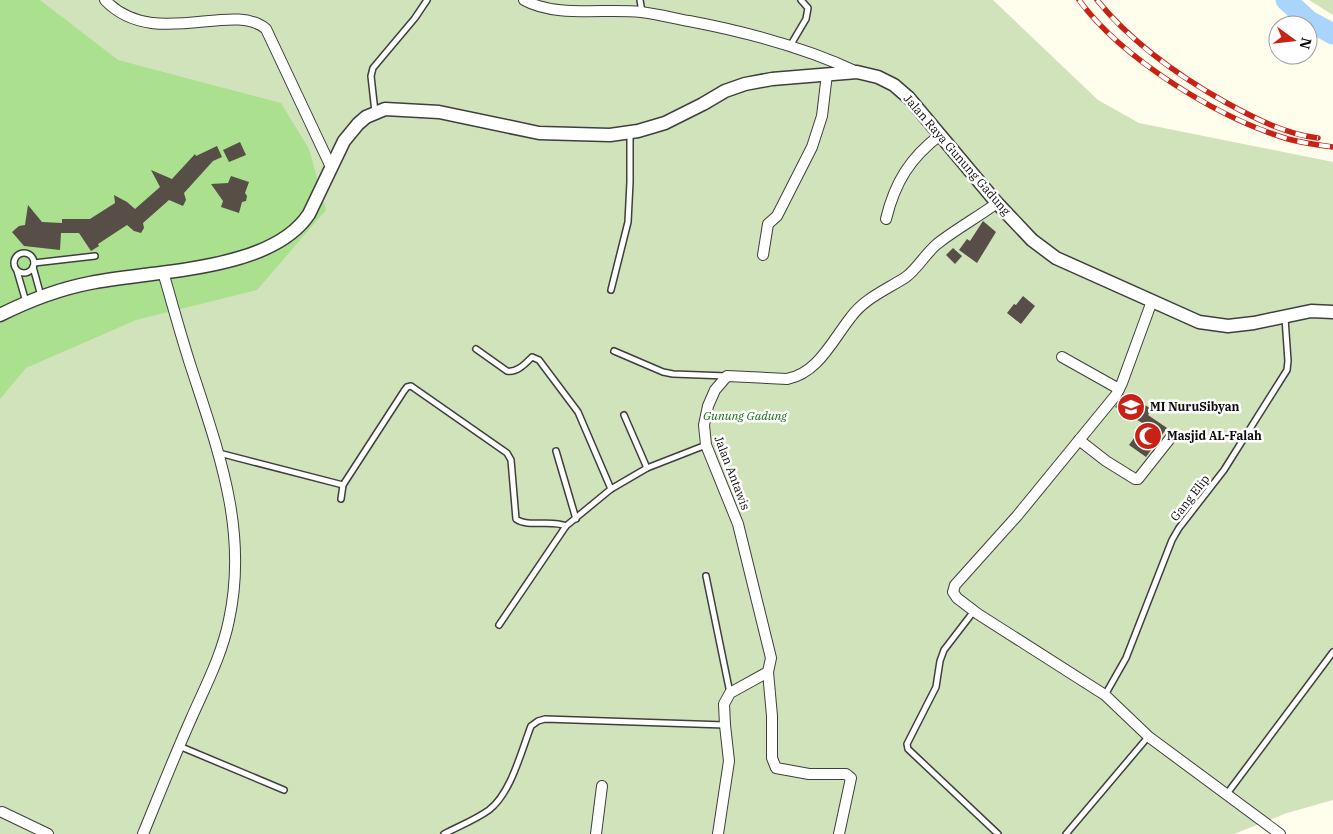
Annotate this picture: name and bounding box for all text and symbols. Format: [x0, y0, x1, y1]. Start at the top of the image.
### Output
north arrow [1268, 15, 1318, 65]
text: N [1295, 36, 1316, 51]
street label: Jalan Raya Gunung Gadung [901, 91, 1014, 218]
school or university icon: MI NuruSibyan [1116, 392, 1146, 422]
place label: MI NuruSibyan [1150, 399, 1240, 414]
park label: Gunung Gadung [703, 408, 787, 423]
mosque icon: Masjid AL-Falah [1133, 421, 1163, 451]
place label: Masjid AL-Falah [1167, 428, 1262, 443]
street label: Jalan Antawis [711, 434, 754, 512]
street label: Gang Elip [1167, 472, 1212, 524]

